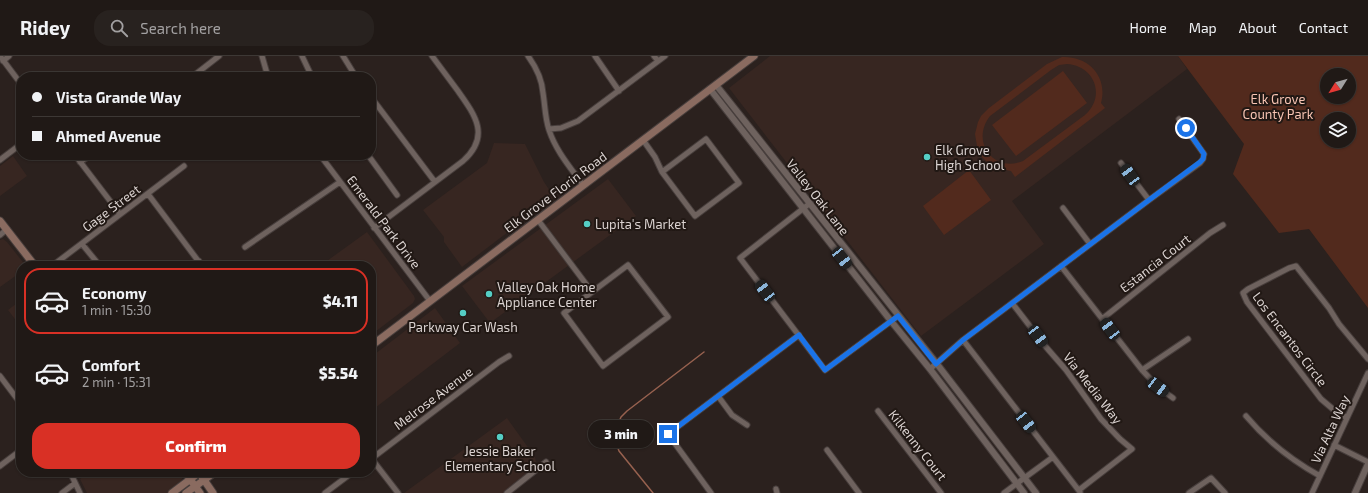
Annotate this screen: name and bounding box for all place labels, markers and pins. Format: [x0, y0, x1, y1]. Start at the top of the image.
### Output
place label: Elk Grove High School [935, 142, 1005, 173]
marker: Elk Grove High School [922, 152, 932, 162]
place label: Lupita's Market [595, 216, 686, 232]
marker: Lupita's Market [582, 219, 592, 229]
place label: Valley Oak Home Appliance Center [497, 279, 597, 310]
marker: Valley Oak Home Appliance Center [484, 289, 494, 299]
marker: Parkway Car Wash [458, 308, 468, 318]
place label: Parkway Car Wash [408, 319, 518, 335]
marker: Jessie Baker Elementary School [495, 432, 505, 442]
place label: Jessie Baker Elementary School [445, 443, 555, 474]

